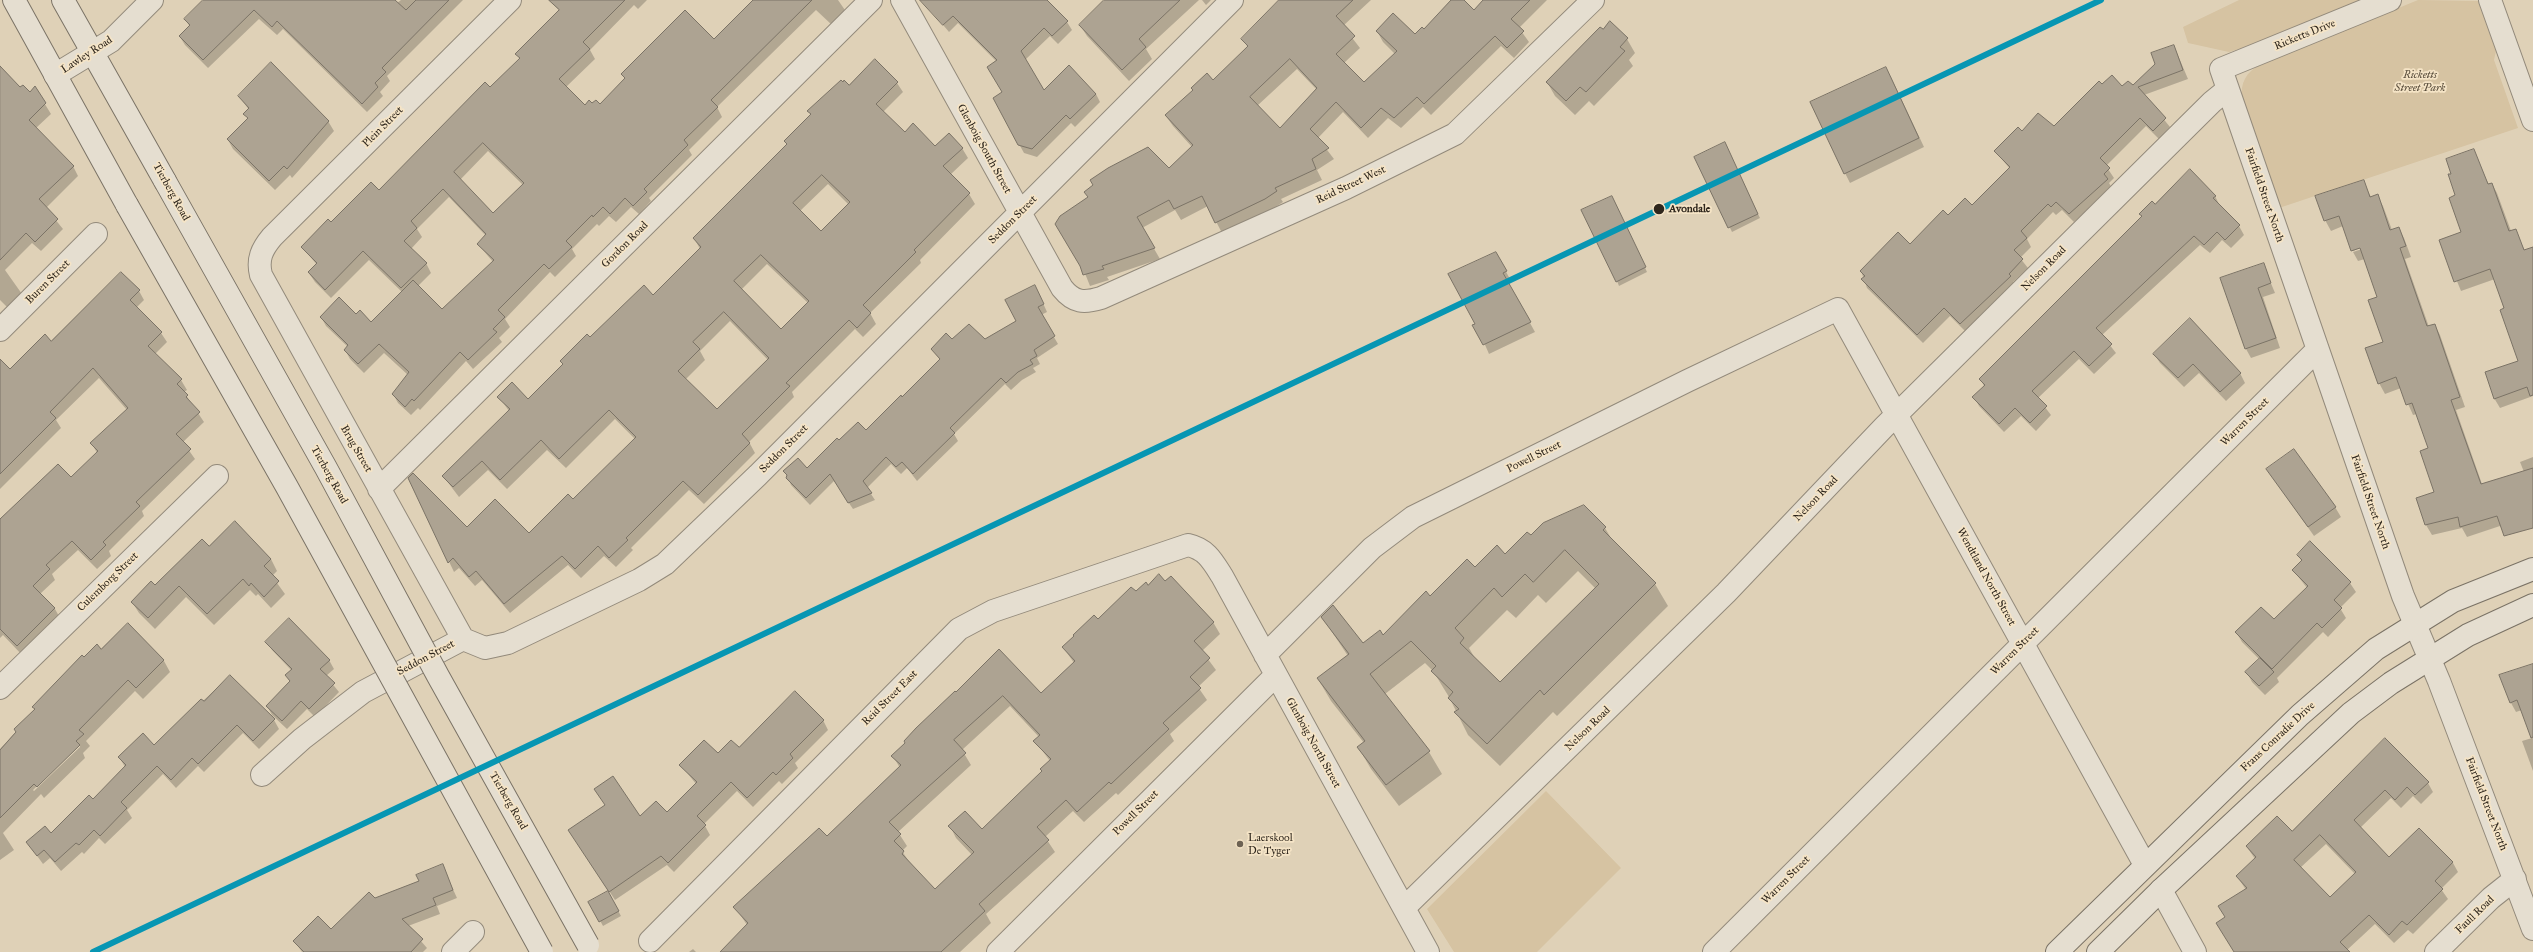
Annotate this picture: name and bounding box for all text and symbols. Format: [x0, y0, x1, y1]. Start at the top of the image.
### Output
street label: Ricketts Drive [2273, 17, 2337, 53]
street label: Lawley Road [59, 34, 115, 76]
park label: Ricketts Street Park [2395, 68, 2445, 94]
street label: Glenboig South Street [954, 102, 1014, 196]
street label: Plein Street [360, 104, 406, 150]
street label: Fairfield Street North [2242, 146, 2286, 244]
street label: Tierberg Road [150, 161, 192, 223]
street label: Reid Street West [1314, 163, 1388, 207]
street label: Seddon Street [986, 193, 1040, 247]
marker: Avondale [1652, 202, 1666, 216]
place label: Avondale [1669, 202, 1710, 216]
street label: Gordon Road [599, 219, 651, 271]
street label: Nelson Road [2019, 244, 2069, 294]
street label: Buren Street [23, 257, 73, 307]
street label: Warren Street [2218, 395, 2272, 449]
street label: Seddon Street [757, 422, 811, 476]
street label: Brug Street [337, 423, 375, 475]
street label: Powell Street [1505, 438, 1563, 476]
street label: Tierberg Road [308, 444, 350, 506]
street label: Fairfield Street North [2348, 453, 2392, 551]
street label: Nelson Road [1791, 474, 1841, 524]
street label: Wendtland North Street [1954, 526, 2018, 628]
street label: Culemborg Street [75, 549, 141, 615]
street label: Warren Street [1988, 624, 2042, 678]
street label: Seddon Street [395, 637, 457, 679]
street label: Reid Street East [859, 667, 921, 729]
street label: Glenboig North Street [1283, 695, 1343, 791]
street label: Frans Conradie Drive [2238, 699, 2318, 775]
street label: Nelson Road [1563, 704, 1613, 754]
street label: Fairfield Street North [2462, 755, 2510, 853]
street label: Tierberg Road [486, 770, 530, 832]
street label: Powell Street [1110, 787, 1162, 839]
place label: Laerskool De Tyger [1248, 831, 1293, 857]
marker: Laerskool De Tyger [1235, 839, 1245, 849]
street label: Warren Street [1759, 853, 1813, 907]
street label: Faull Road [2453, 893, 2497, 937]

